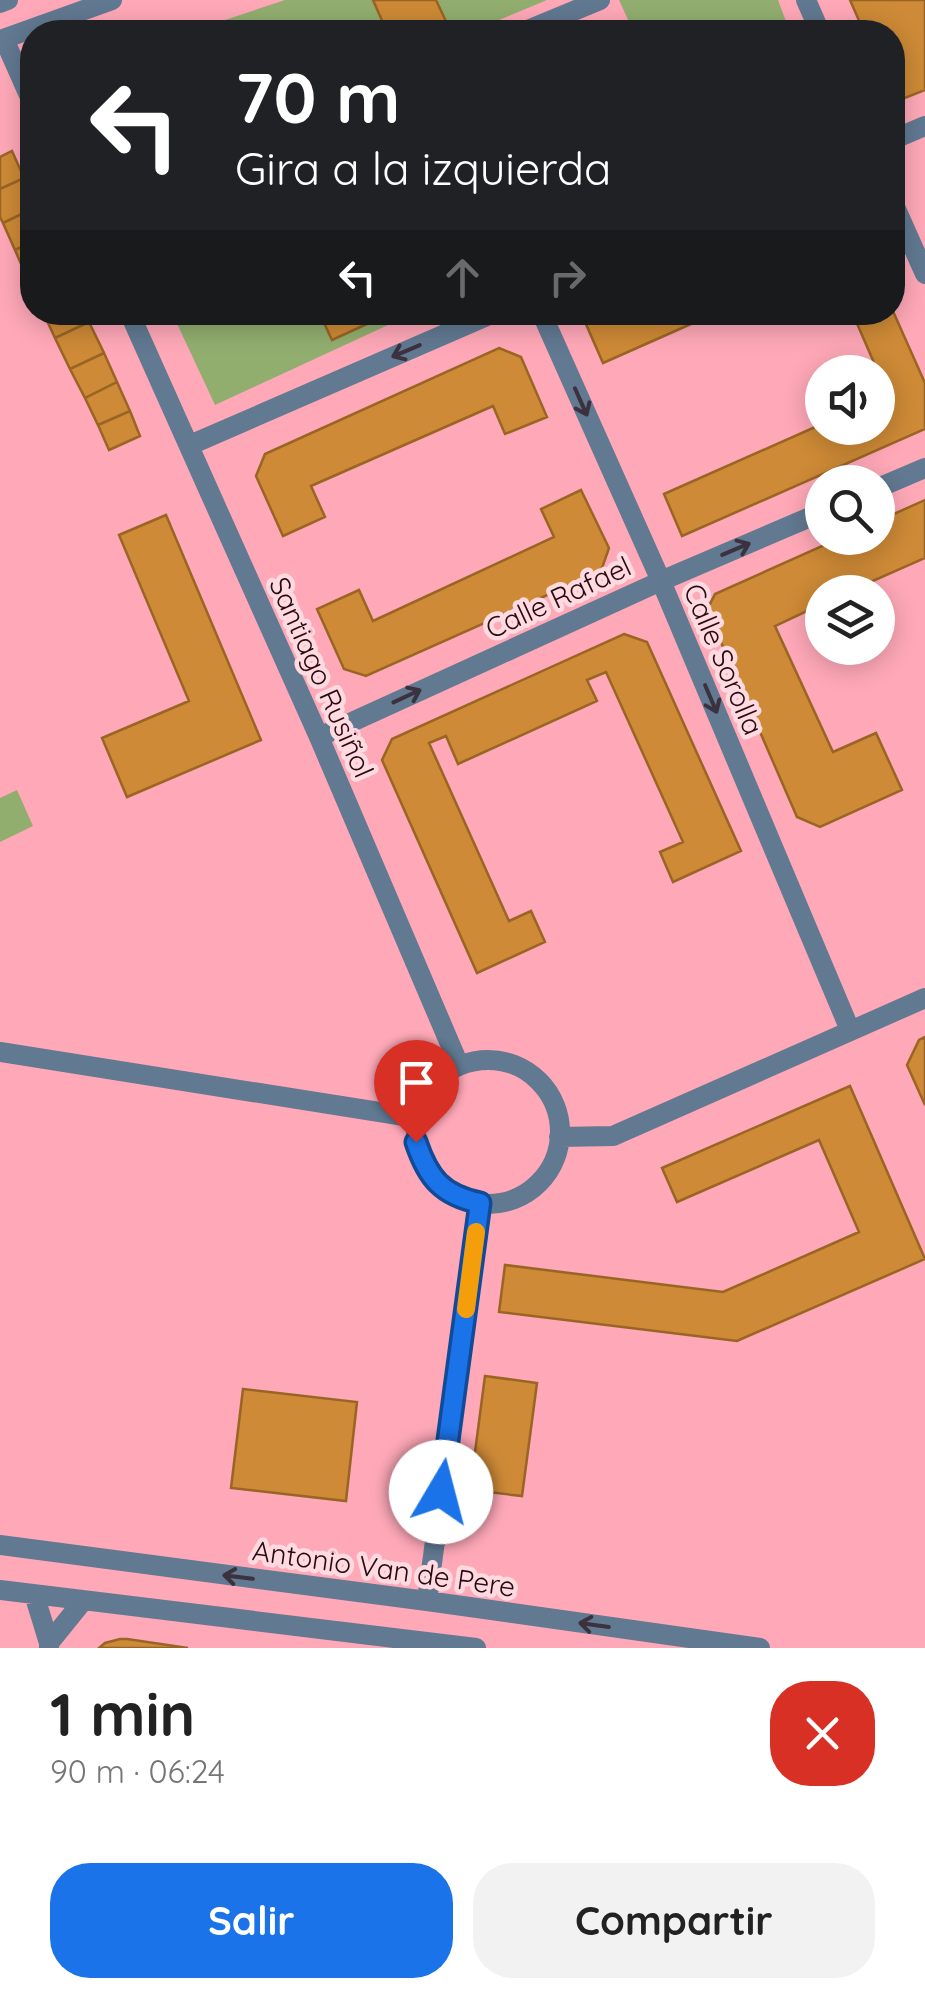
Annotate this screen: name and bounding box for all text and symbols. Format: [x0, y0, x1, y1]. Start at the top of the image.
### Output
text: 70 m [235, 53, 401, 141]
icon: left [70, 60, 200, 190]
text: Gira a la izquierda [235, 140, 611, 196]
icon: left [330, 250, 385, 305]
icon: ahead [435, 250, 490, 305]
icon: right [540, 250, 595, 305]
one-way arrow [391, 343, 422, 361]
map controls [805, 355, 895, 665]
button: sound [805, 355, 895, 445]
one-way arrow [573, 386, 591, 417]
button: search [805, 465, 895, 555]
one-way arrow [720, 538, 751, 556]
street label: Calle Rafael [480, 548, 636, 646]
street label: Santiago Rusiñol [262, 571, 382, 783]
button: layers [805, 575, 895, 665]
street label: Calle Sorolla [676, 578, 772, 740]
one-way arrow [703, 684, 721, 714]
one-way arrow [391, 686, 421, 705]
pin [374, 1040, 459, 1143]
icon: arrive [389, 1055, 444, 1110]
position arrow [389, 1440, 493, 1544]
street label: Antonio Van de Pere [250, 1532, 518, 1604]
one-way arrow [222, 1567, 254, 1585]
one-way arrow [579, 1615, 611, 1633]
text: 1 min [50, 1676, 195, 1751]
button: close [770, 1681, 875, 1786]
text: 90 m · 06:24 [50, 1751, 225, 1791]
button: Salir [50, 1863, 453, 1978]
button: Compartir [473, 1863, 875, 1978]

